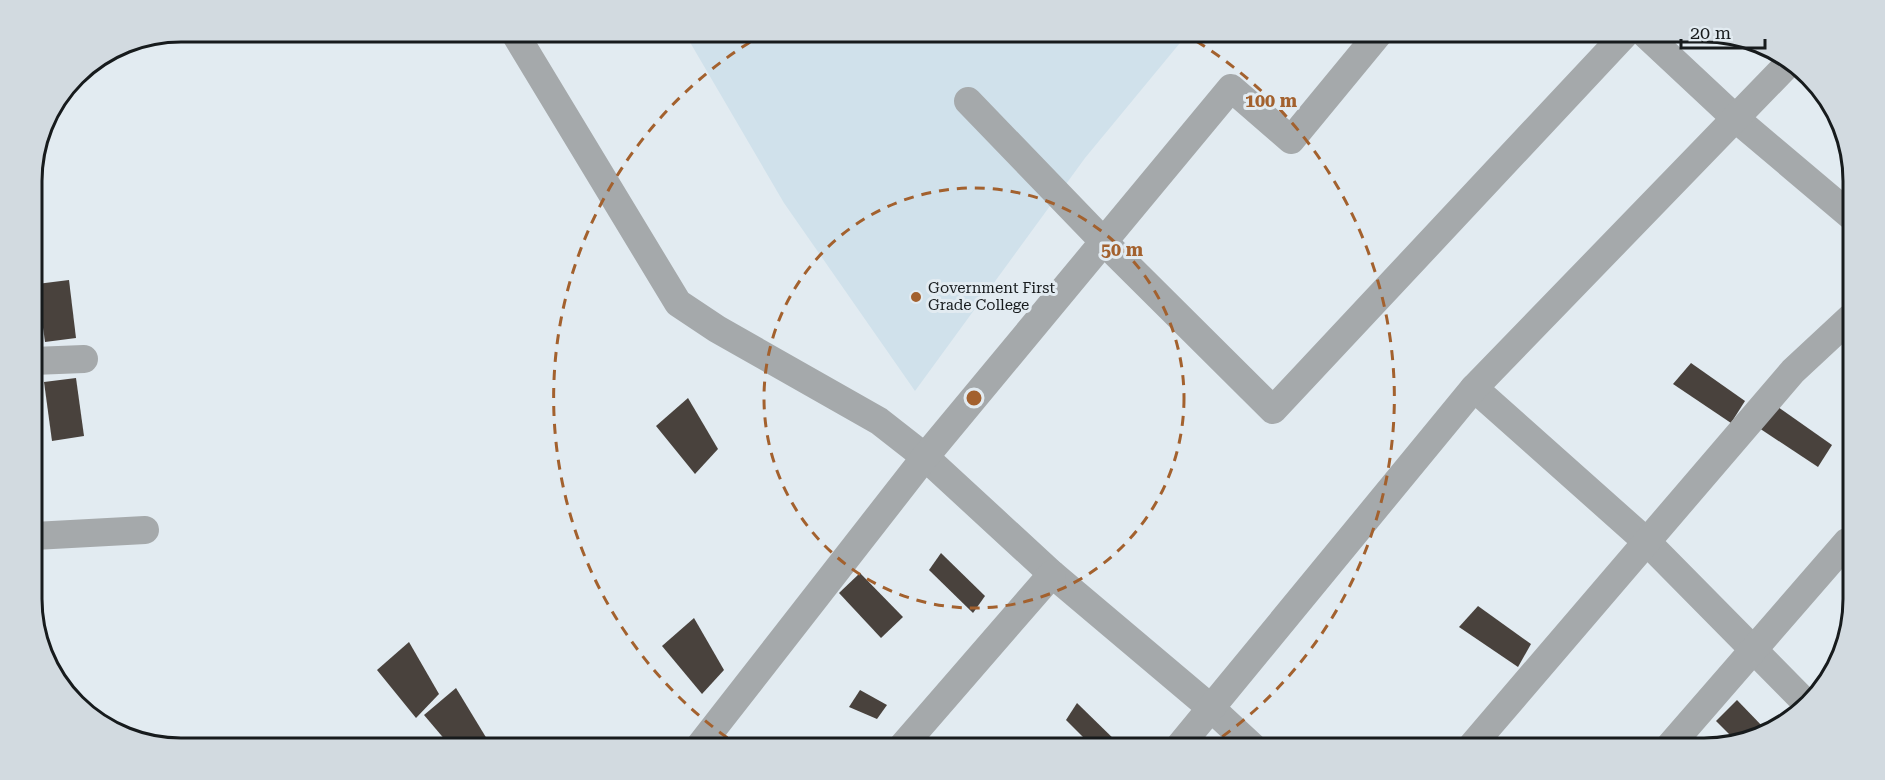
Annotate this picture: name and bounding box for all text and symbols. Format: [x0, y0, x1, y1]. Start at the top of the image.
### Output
scale bar [1681, 12, 1765, 50]
text: 20 m [1690, 22, 1731, 43]
text: 100 m [1245, 90, 1298, 111]
text: 50 m [1101, 239, 1144, 260]
place label: Government First Grade College [928, 279, 1055, 314]
marker: Government First Grade College [909, 290, 923, 304]
centre of rings [964, 388, 984, 408]

